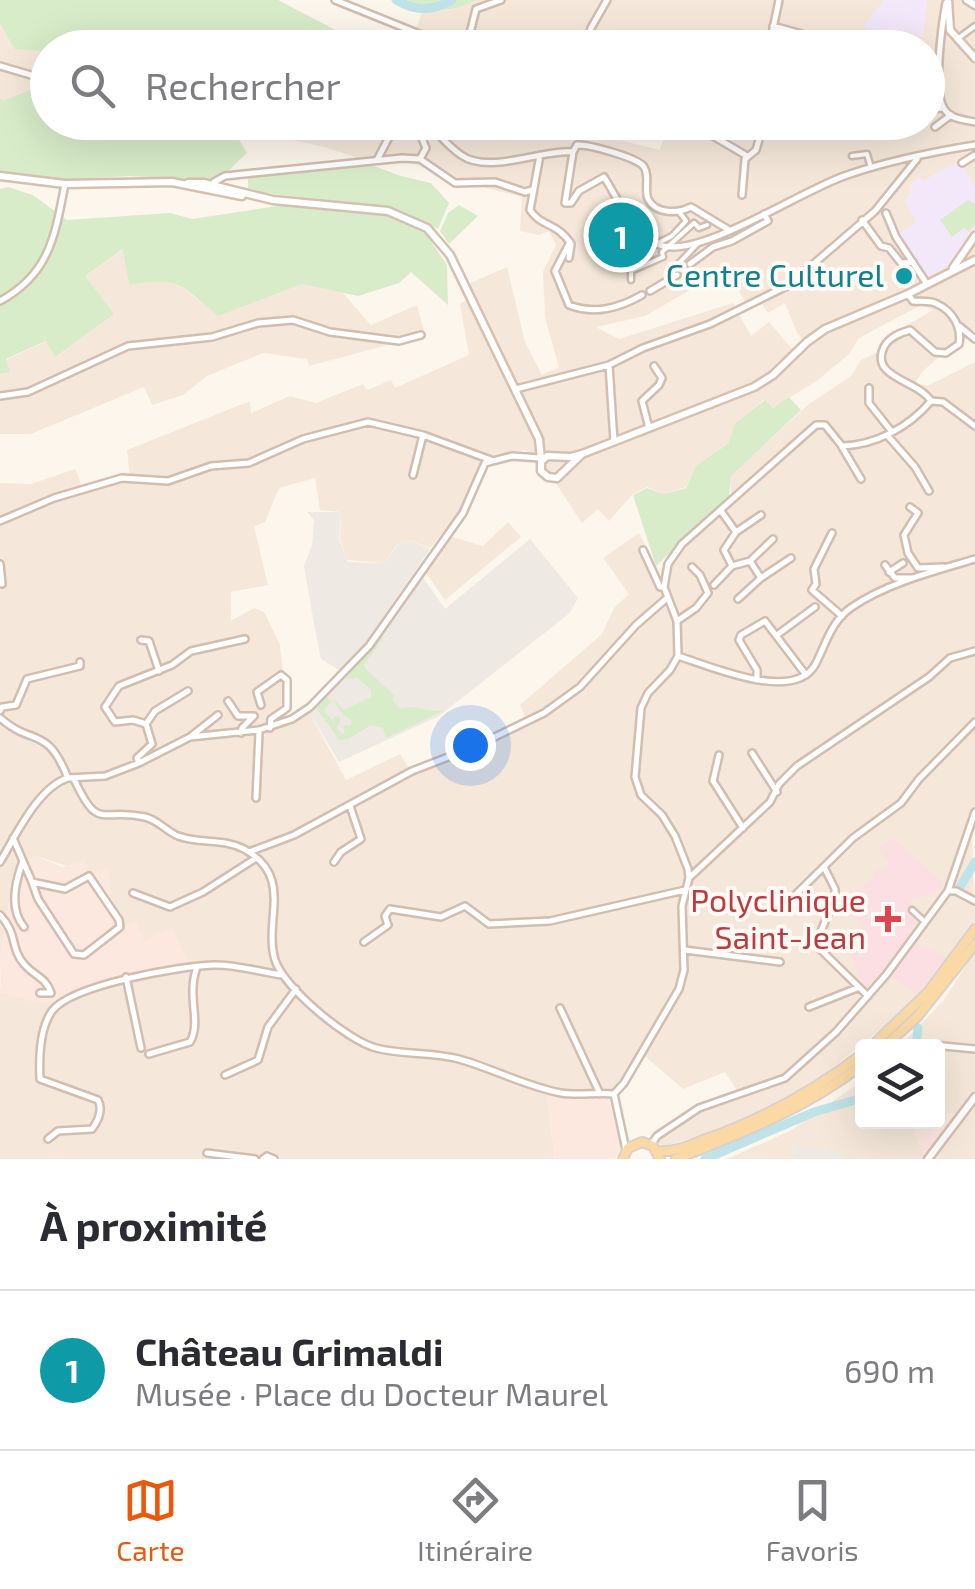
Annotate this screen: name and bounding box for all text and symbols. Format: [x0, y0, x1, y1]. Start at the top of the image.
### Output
search box [30, 30, 945, 140]
icon: search [65, 58, 120, 113]
text: Rechercher [145, 62, 341, 108]
pin: 1 [588, 198, 654, 272]
place label: Centre Culturel [666, 255, 884, 293]
marker: Centre Culturel [893, 265, 915, 287]
your location [445, 720, 496, 771]
place label: Polyclinique Saint-Jean [690, 880, 866, 955]
marker: Polyclinique Saint-Jean [875, 906, 901, 932]
map controls [855, 1039, 945, 1129]
button: layers [855, 1039, 945, 1129]
text: À proximité [40, 1199, 267, 1249]
text: Château Grimaldi [135, 1328, 443, 1374]
text: 1 [66, 1351, 79, 1389]
text: 690 m [844, 1351, 935, 1389]
text: Musée · Place du Docteur Maurel [135, 1374, 608, 1412]
tab: Carte [116, 1473, 185, 1567]
tab: Itinéraire [417, 1473, 533, 1567]
tab: Favoris [766, 1473, 859, 1567]

